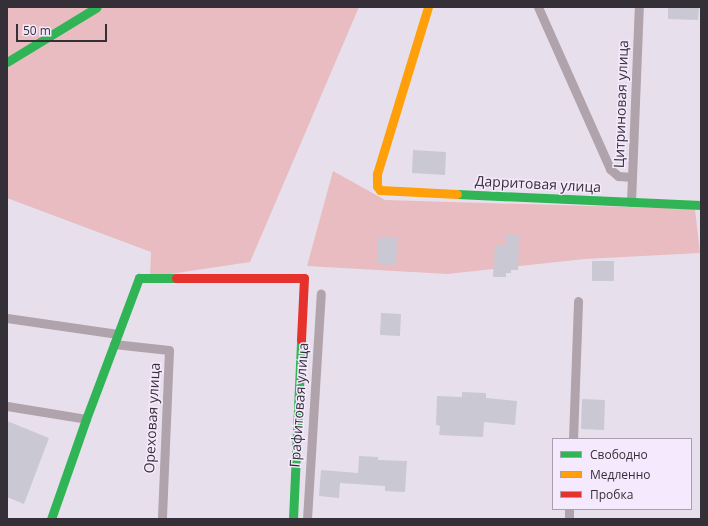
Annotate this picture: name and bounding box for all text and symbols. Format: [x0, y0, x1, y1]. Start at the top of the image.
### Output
scale bar [18, 16, 109, 42]
text: 50 m [23, 22, 51, 39]
street label: Цитриновая улица [610, 40, 632, 168]
street label: Дарритовая улица [475, 172, 601, 196]
street label: Графитовая улица [286, 342, 312, 468]
street label: Ореховая улица [141, 362, 163, 474]
legend [552, 438, 692, 510]
text: Свободно [590, 446, 648, 463]
text: Медленно [590, 466, 650, 483]
text: Пробка [590, 486, 633, 503]

